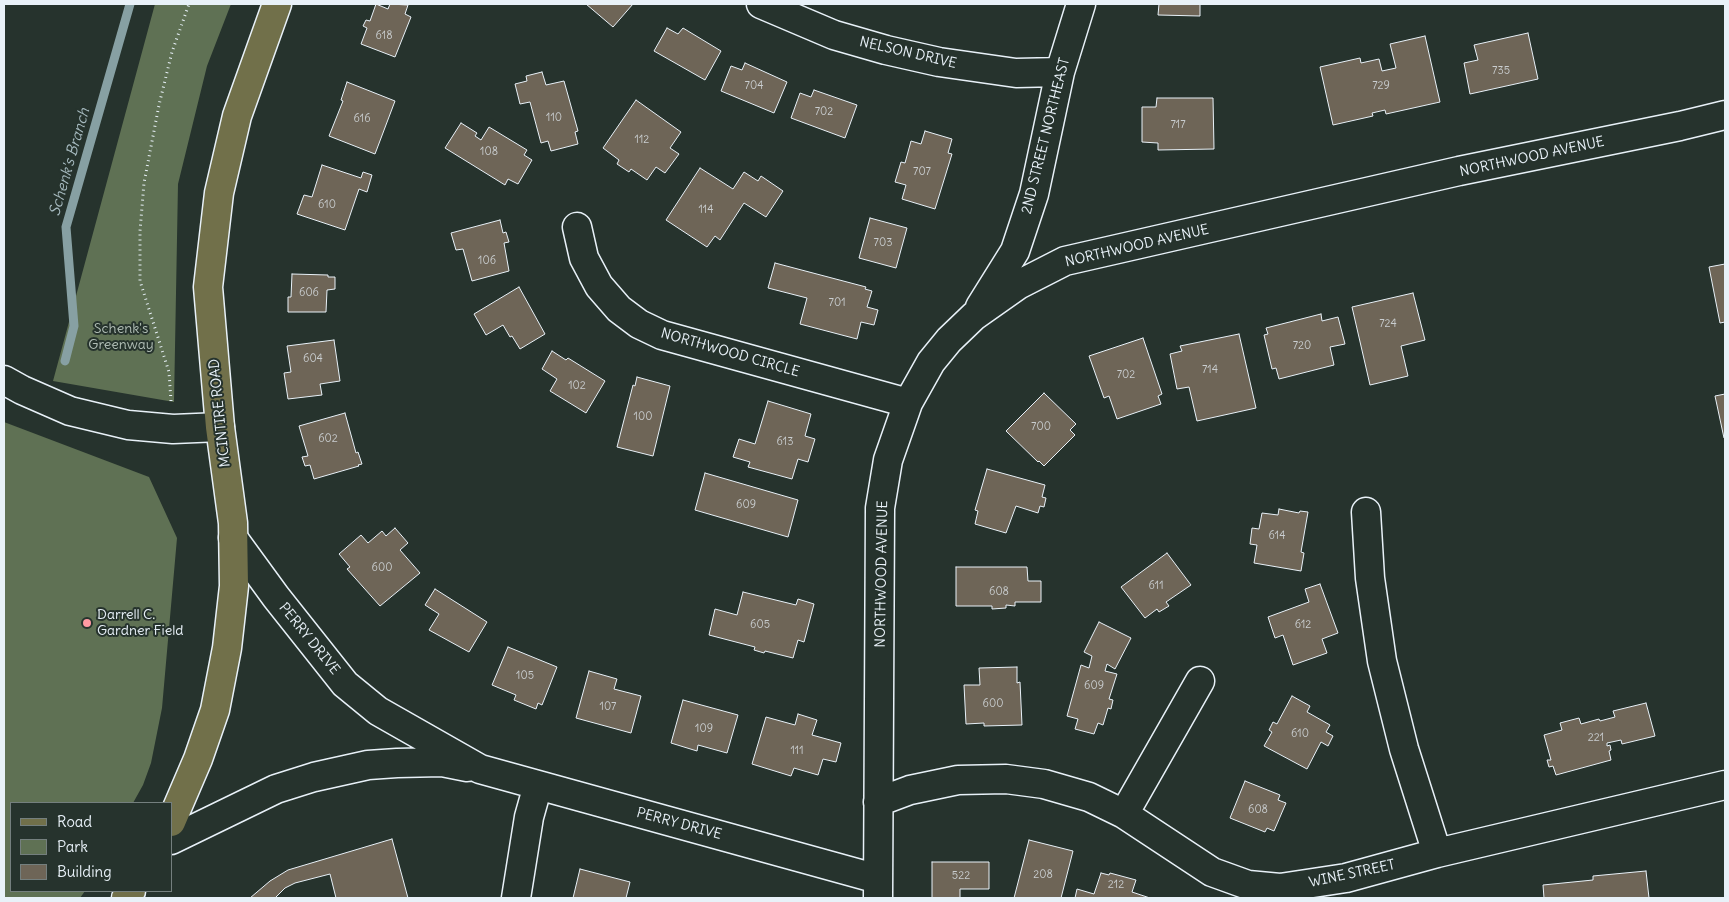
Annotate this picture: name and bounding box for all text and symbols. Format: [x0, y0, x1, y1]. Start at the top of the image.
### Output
house number: 618 [375, 29, 393, 43]
street label: NELSON DRIVE [858, 34, 958, 72]
street label: 2ND STREET NORTHEAST [1018, 56, 1074, 216]
house number: 735 [1492, 64, 1510, 78]
house number: 704 [745, 79, 763, 93]
house number: 729 [1372, 79, 1390, 93]
house number: 702 [815, 105, 833, 119]
water label: Schenk's Branch [46, 106, 94, 218]
house number: 110 [546, 111, 562, 125]
house number: 616 [353, 112, 371, 126]
house number: 717 [1170, 118, 1186, 132]
house number: 112 [635, 133, 649, 147]
street label: NORTHWOOD AVENUE [1458, 133, 1606, 181]
house number: 108 [480, 145, 498, 159]
house number: 707 [913, 165, 931, 179]
house number: 610 [318, 198, 336, 212]
house number: 114 [698, 203, 714, 217]
street label: NORTHWOOD AVENUE [1063, 221, 1211, 271]
house number: 703 [874, 236, 892, 250]
house number: 106 [478, 254, 496, 268]
house number: 606 [299, 286, 319, 300]
house number: 701 [829, 296, 845, 310]
house number: 724 [1379, 317, 1397, 331]
park label: Schenk's Greenway [88, 321, 154, 354]
street label: NORTHWOOD CIRCLE [659, 325, 801, 381]
house number: 720 [1293, 339, 1311, 353]
house number: 604 [303, 352, 323, 366]
street label: MCINTIRE ROAD [206, 358, 234, 468]
house number: 714 [1202, 363, 1218, 377]
house number: 702 [1117, 368, 1135, 382]
house number: 102 [568, 379, 586, 393]
house number: 100 [634, 410, 652, 424]
house number: 700 [1031, 420, 1051, 434]
house number: 602 [318, 432, 338, 446]
house number: 613 [777, 435, 793, 449]
house number: 609 [736, 498, 756, 512]
street label: NORTHWOOD AVENUE [872, 500, 892, 648]
house number: 614 [1268, 529, 1286, 543]
house number: 600 [372, 561, 392, 575]
house number: 611 [1148, 579, 1164, 593]
house number: 608 [989, 585, 1009, 599]
street label: PERRY DRIVE [275, 600, 343, 678]
place label: Darrell C. Gardner Field [97, 607, 184, 640]
marker: Darrell C. Gardner Field [81, 617, 93, 629]
house number: 605 [750, 618, 770, 632]
house number: 612 [1295, 618, 1311, 632]
house number: 105 [516, 669, 534, 683]
house number: 609 [1084, 679, 1104, 693]
house number: 600 [983, 697, 1003, 711]
house number: 107 [600, 700, 616, 714]
house number: 109 [695, 722, 713, 736]
house number: 610 [1291, 727, 1309, 741]
house number: 221 [1588, 731, 1604, 745]
house number: 111 [790, 744, 804, 758]
legend [10, 802, 172, 892]
house number: 608 [1248, 803, 1268, 817]
street label: PERRY DRIVE [635, 805, 723, 843]
text: Road [57, 812, 92, 831]
text: Park [57, 837, 88, 856]
street label: WINE STREET [1307, 857, 1397, 891]
text: Building [57, 862, 112, 881]
house number: 208 [1033, 868, 1053, 882]
house number: 522 [952, 869, 970, 883]
house number: 212 [1108, 878, 1124, 892]

